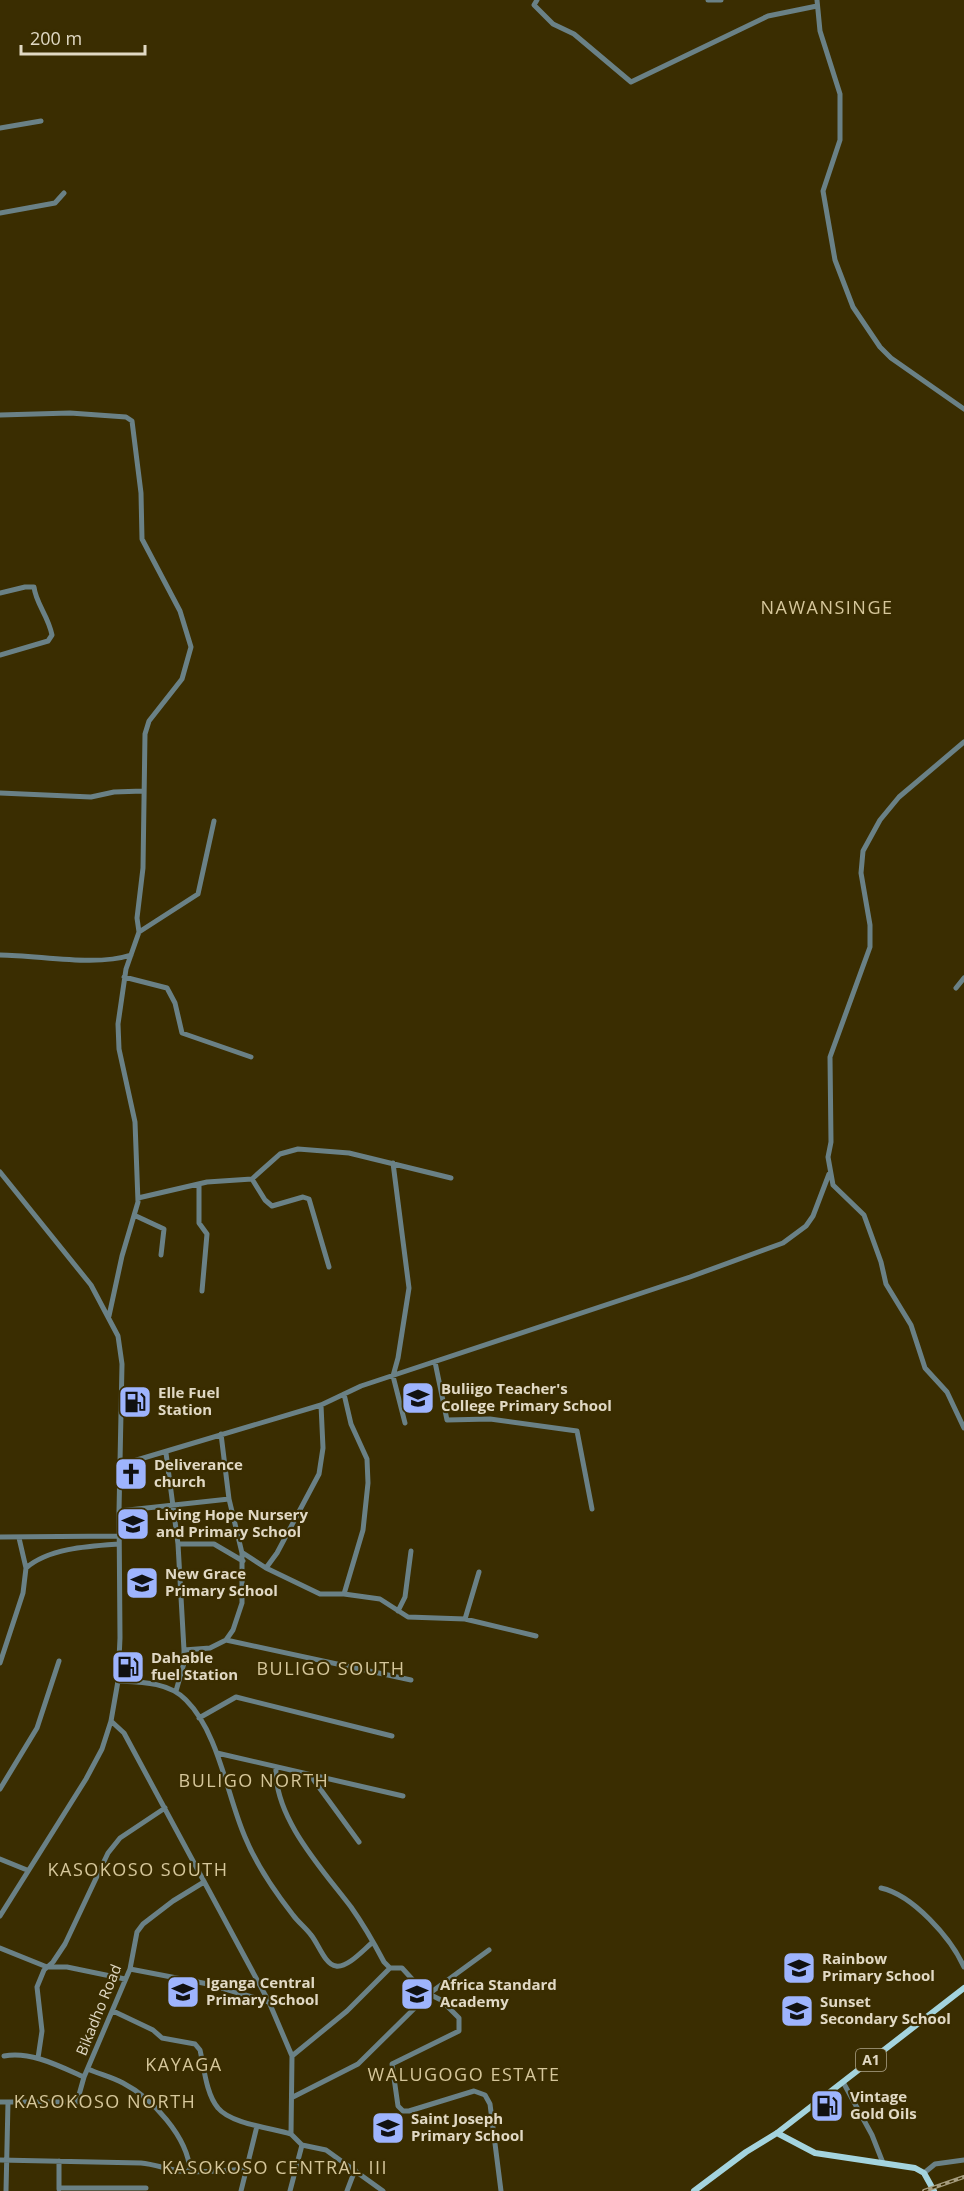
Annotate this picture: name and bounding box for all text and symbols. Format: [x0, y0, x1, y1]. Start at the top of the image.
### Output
scale bar [21, 18, 146, 56]
text: 200 m [30, 26, 82, 50]
district label: NAWANSINGE [760, 595, 894, 619]
place label: Buliigo Teacher's College Primary School [441, 1378, 612, 1415]
school or university icon: Buliigo Teacher's College Primary School [400, 1380, 436, 1416]
place label: Elle Fuel Station [158, 1382, 220, 1419]
fuel station icon: Elle Fuel Station [117, 1384, 153, 1420]
place label: Deliverance church [154, 1454, 243, 1491]
church icon: Deliverance church [113, 1456, 149, 1492]
place label: Living Hope Nursery and Primary School [156, 1504, 308, 1541]
school or university icon: Living Hope Nursery and Primary School [115, 1506, 151, 1542]
place label: New Grace Primary School [165, 1563, 278, 1600]
school or university icon: New Grace Primary School [124, 1565, 160, 1601]
place label: Dahable fuel Station [151, 1647, 238, 1684]
fuel station icon: Dahable fuel Station [110, 1649, 146, 1685]
district label: BULIGO SOUTH [256, 1656, 406, 1680]
district label: BULIGO NORTH [179, 1768, 329, 1792]
district label: KASOKOSO SOUTH [47, 1857, 229, 1881]
place label: Rainbow Primary School [822, 1948, 935, 1985]
school or university icon: Rainbow Primary School [781, 1950, 817, 1986]
street label: Bikadho Road [71, 1961, 125, 2058]
place label: Iganga Central Primary School [206, 1972, 319, 2009]
school or university icon: Iganga Central Primary School [165, 1974, 201, 2010]
place label: Africa Standard Academy [440, 1974, 557, 2011]
school or university icon: Africa Standard Academy [399, 1976, 435, 2012]
place label: Sunset Secondary School [820, 1991, 951, 2028]
school or university icon: Sunset Secondary School [779, 1993, 815, 2029]
road number: A1 [856, 2049, 886, 2071]
district label: KAYAGA [145, 2052, 223, 2076]
district label: WALUGOGO ESTATE [368, 2062, 560, 2086]
place label: Vintage Gold Oils [850, 2086, 917, 2123]
fuel station icon: Vintage Gold Oils [809, 2088, 845, 2124]
district label: KASOKOSO NORTH [14, 2089, 196, 2113]
place label: Saint Joseph Primary School [411, 2108, 524, 2145]
school or university icon: Saint Joseph Primary School [370, 2110, 406, 2146]
district label: KASOKOSO CENTRAL III [162, 2155, 388, 2179]

